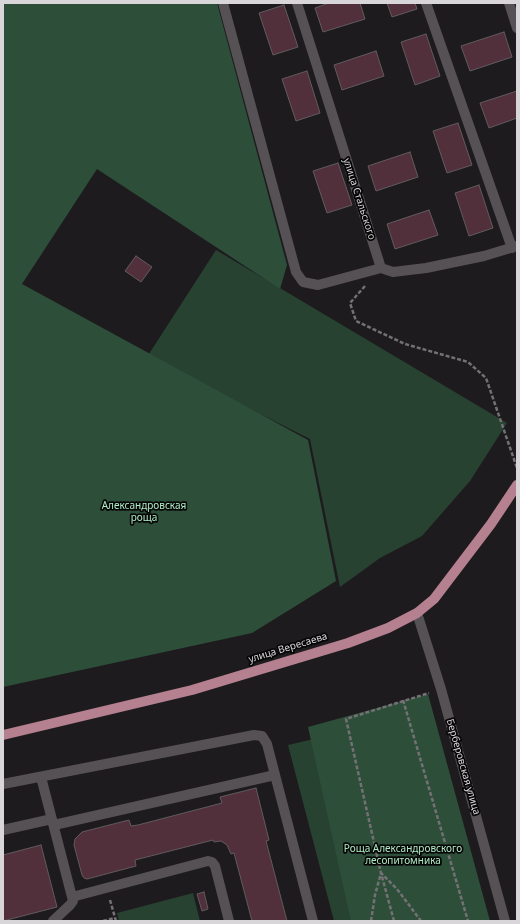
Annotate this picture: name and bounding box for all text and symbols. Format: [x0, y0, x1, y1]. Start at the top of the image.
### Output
street label: улица Стальского [340, 157, 378, 241]
park label: Александровская роща [102, 500, 186, 524]
street label: улица Вересаева [247, 630, 329, 666]
street label: Берберовская улица [444, 718, 482, 816]
park label: Роща Александровского лесопитомника [344, 843, 462, 866]

